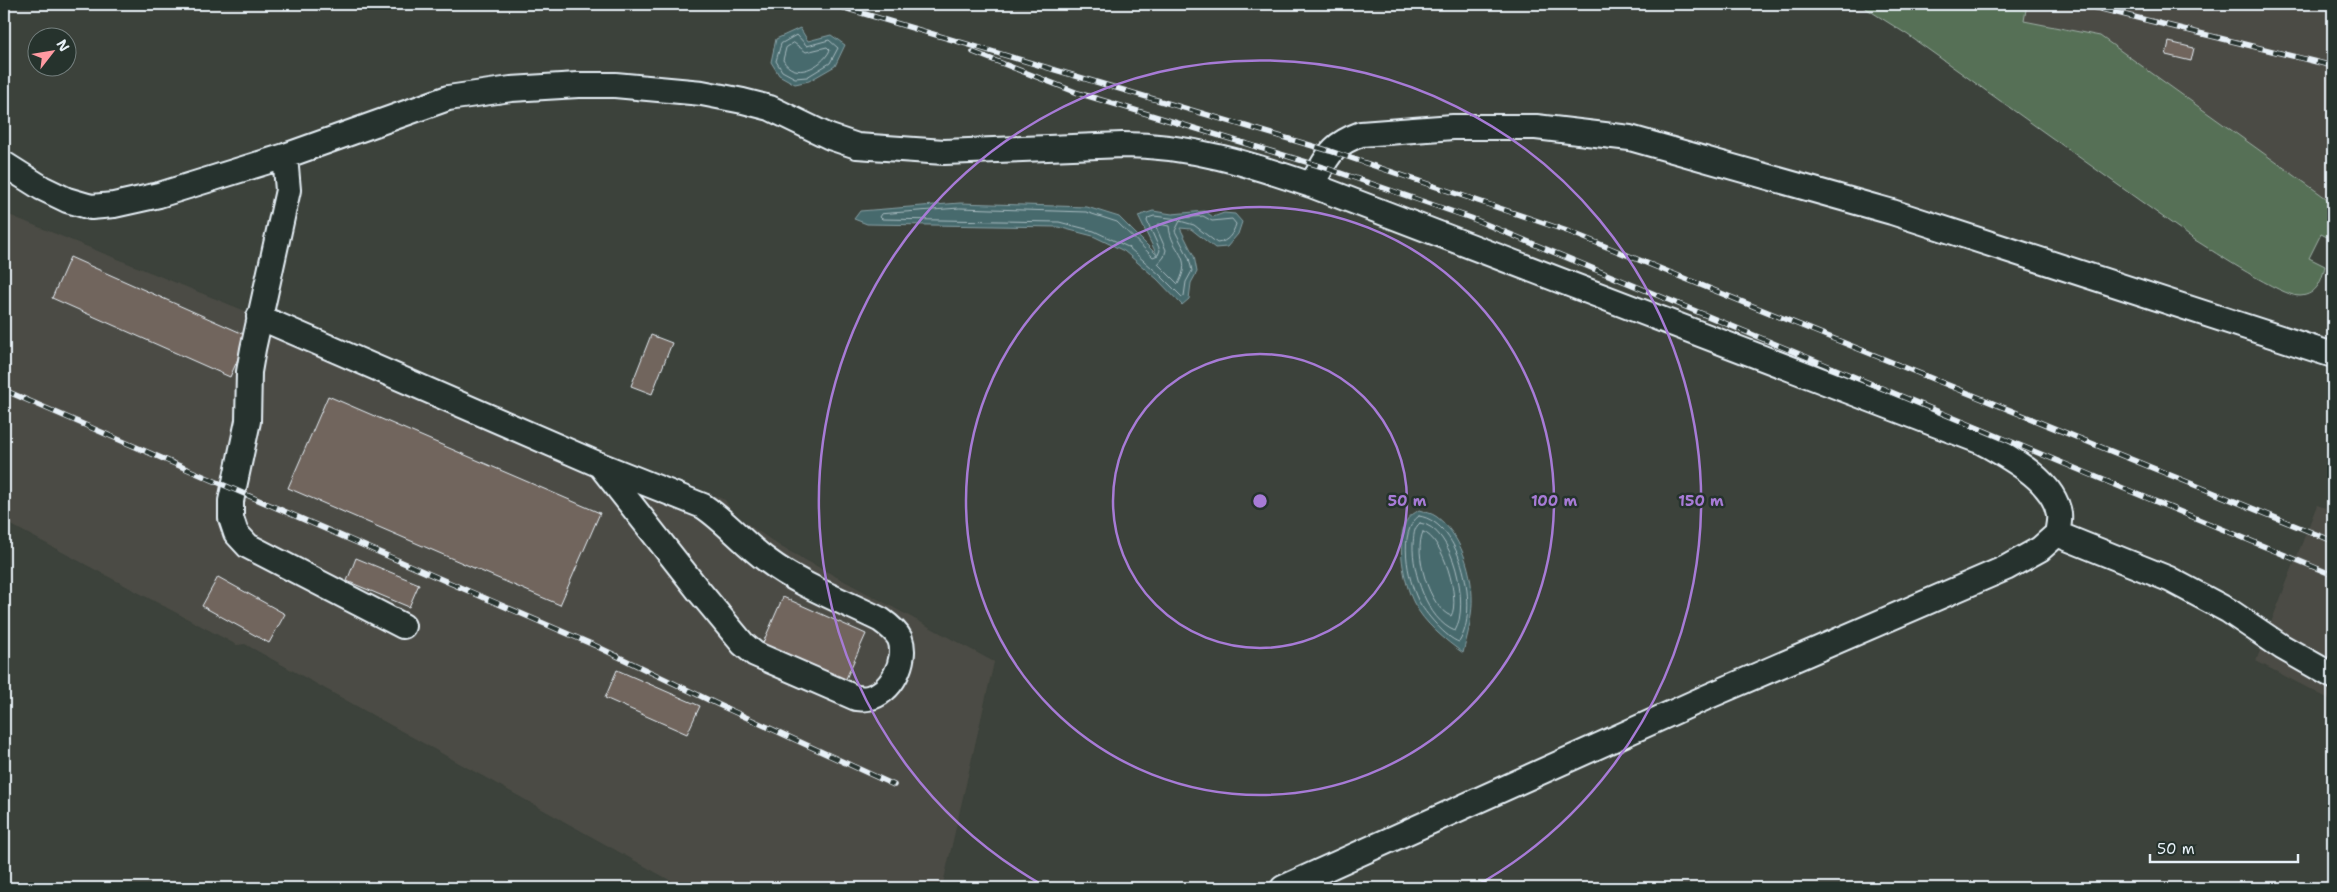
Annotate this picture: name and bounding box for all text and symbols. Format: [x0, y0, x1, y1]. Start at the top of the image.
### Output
north arrow [28, 28, 78, 78]
text: N [53, 36, 74, 55]
text: 50 m [1388, 491, 1427, 511]
text: 100 m [1531, 491, 1577, 511]
text: 150 m [1678, 491, 1724, 511]
centre of rings [1251, 492, 1269, 510]
scale bar [2150, 832, 2297, 864]
text: 50 m [2157, 839, 2195, 859]

